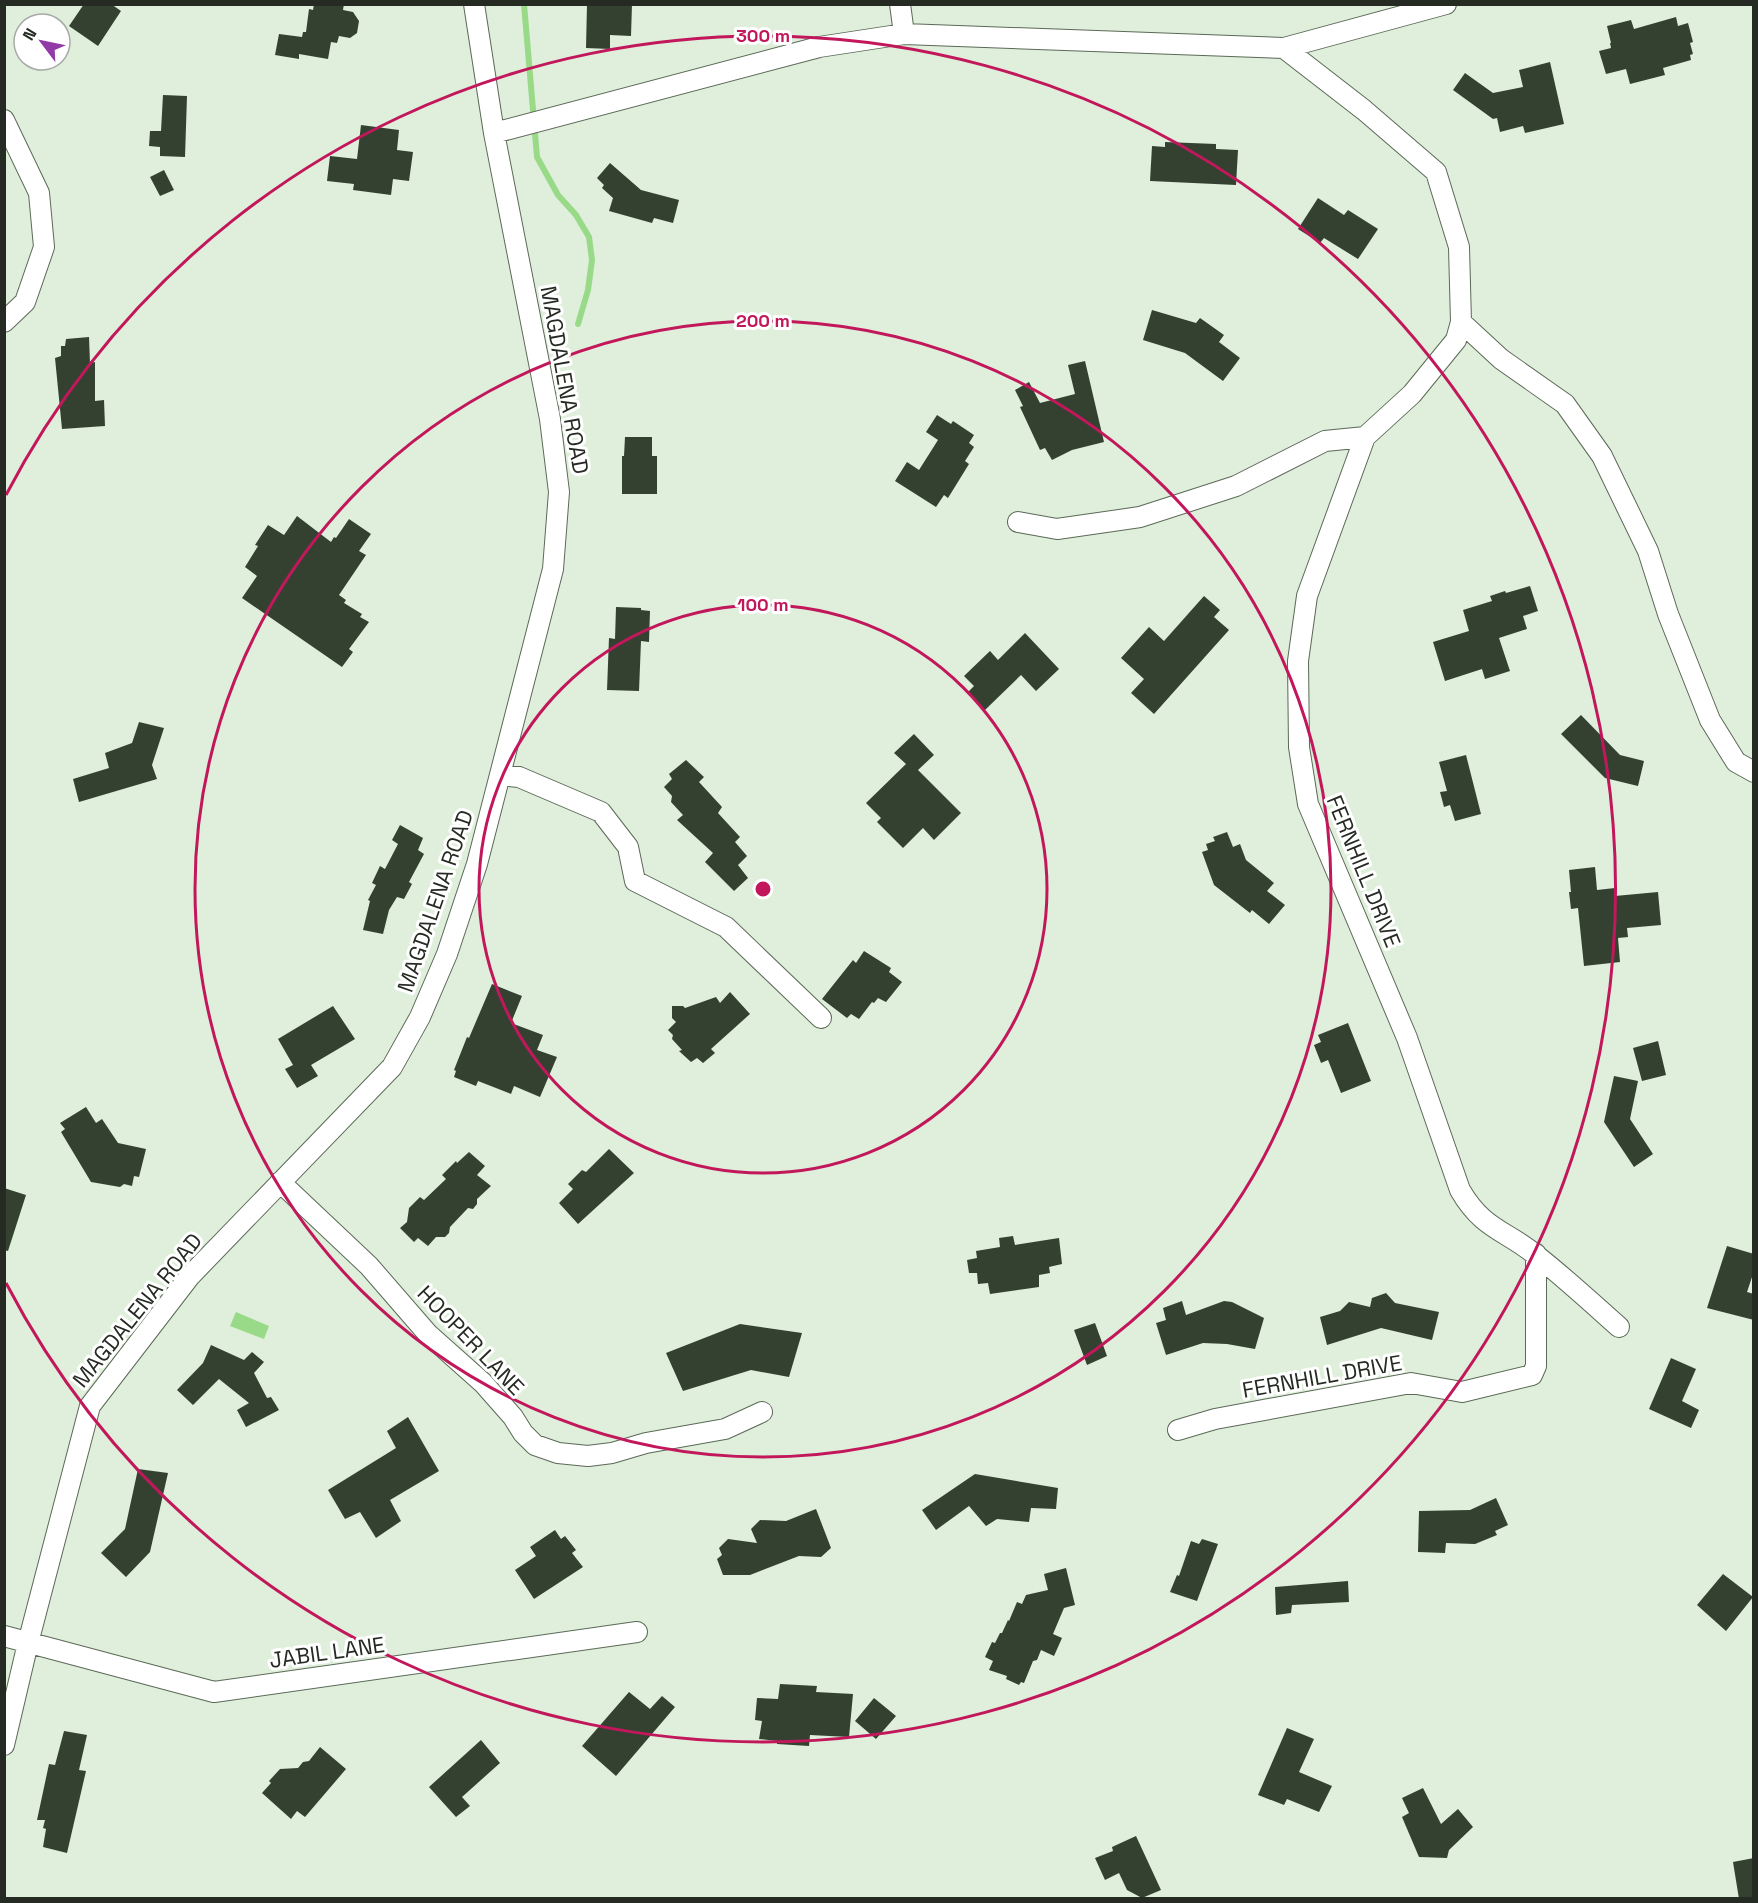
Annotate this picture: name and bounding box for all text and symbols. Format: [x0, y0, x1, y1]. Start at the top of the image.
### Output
north arrow [12, 12, 72, 72]
text: N [18, 24, 41, 44]
text: 300 m [736, 24, 790, 47]
street label: MAGDALENA ROAD [535, 284, 595, 476]
text: 200 m [736, 309, 790, 332]
text: 100 m [737, 593, 789, 616]
street label: FERNHILL DRIVE [1321, 791, 1407, 951]
street label: MAGDALENA ROAD [391, 806, 479, 996]
centre of rings [753, 879, 773, 899]
street label: MAGDALENA ROAD [66, 1227, 208, 1393]
street label: HOOPER LANE [412, 1279, 530, 1401]
street label: FERNHILL DRIVE [1240, 1348, 1404, 1404]
street label: JABIL LANE [268, 1630, 386, 1674]

